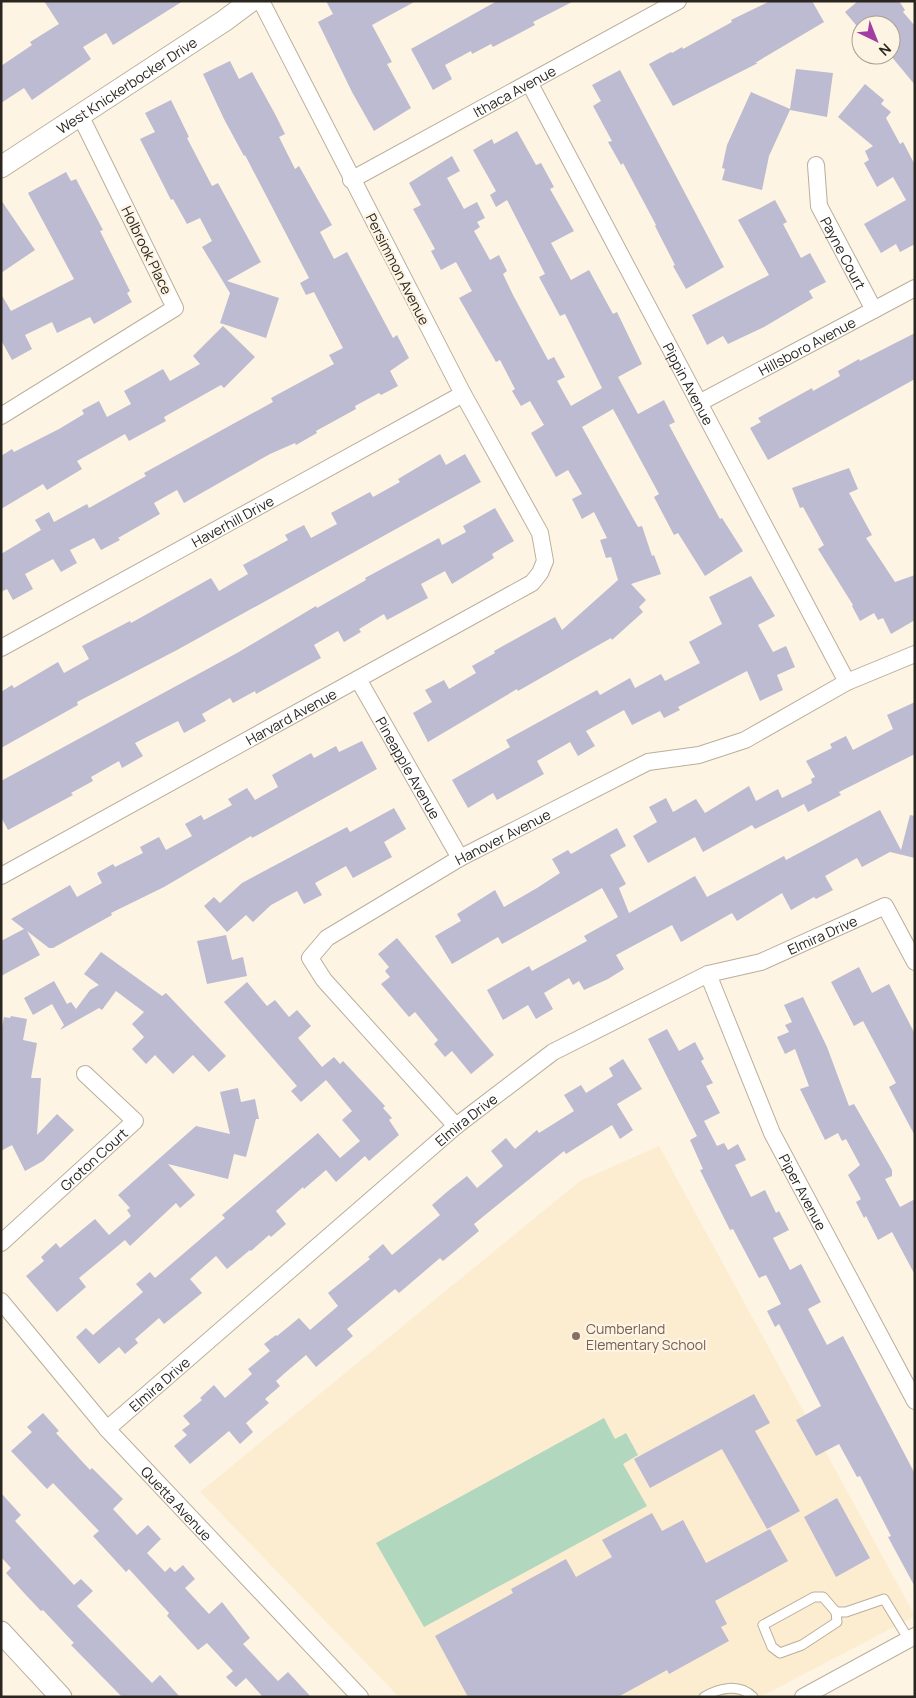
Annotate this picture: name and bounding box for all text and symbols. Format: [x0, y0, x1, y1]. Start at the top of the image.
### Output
north arrow [851, 15, 901, 65]
street label: West Knickerbocker Drive [53, 32, 200, 138]
text: N [875, 39, 895, 60]
street label: Ithaca Avenue [470, 60, 559, 121]
street label: Holbrook Place [117, 203, 177, 297]
street label: Persimmon Avenue [362, 210, 434, 328]
street label: Payne Court [817, 213, 871, 293]
street label: Hillsboro Avenue [755, 312, 859, 379]
street label: Pippin Avenue [659, 339, 718, 428]
street label: Haverhill Drive [188, 491, 277, 551]
street label: Harvard Avenue [242, 683, 340, 749]
street label: Pineapple Avenue [372, 713, 445, 822]
street label: Hanover Avenue [452, 804, 553, 869]
street label: Elmira Drive [784, 910, 860, 958]
street label: Elmira Drive [431, 1089, 501, 1150]
street label: Groton Court [56, 1123, 132, 1195]
street label: Piper Avenue [775, 1150, 832, 1233]
place label: Cumberland Elementary School [586, 1319, 706, 1354]
marker: Cumberland Elementary School [570, 1330, 582, 1342]
street label: Elmira Drive [125, 1352, 193, 1415]
street label: Quetta Avenue [137, 1462, 217, 1544]

